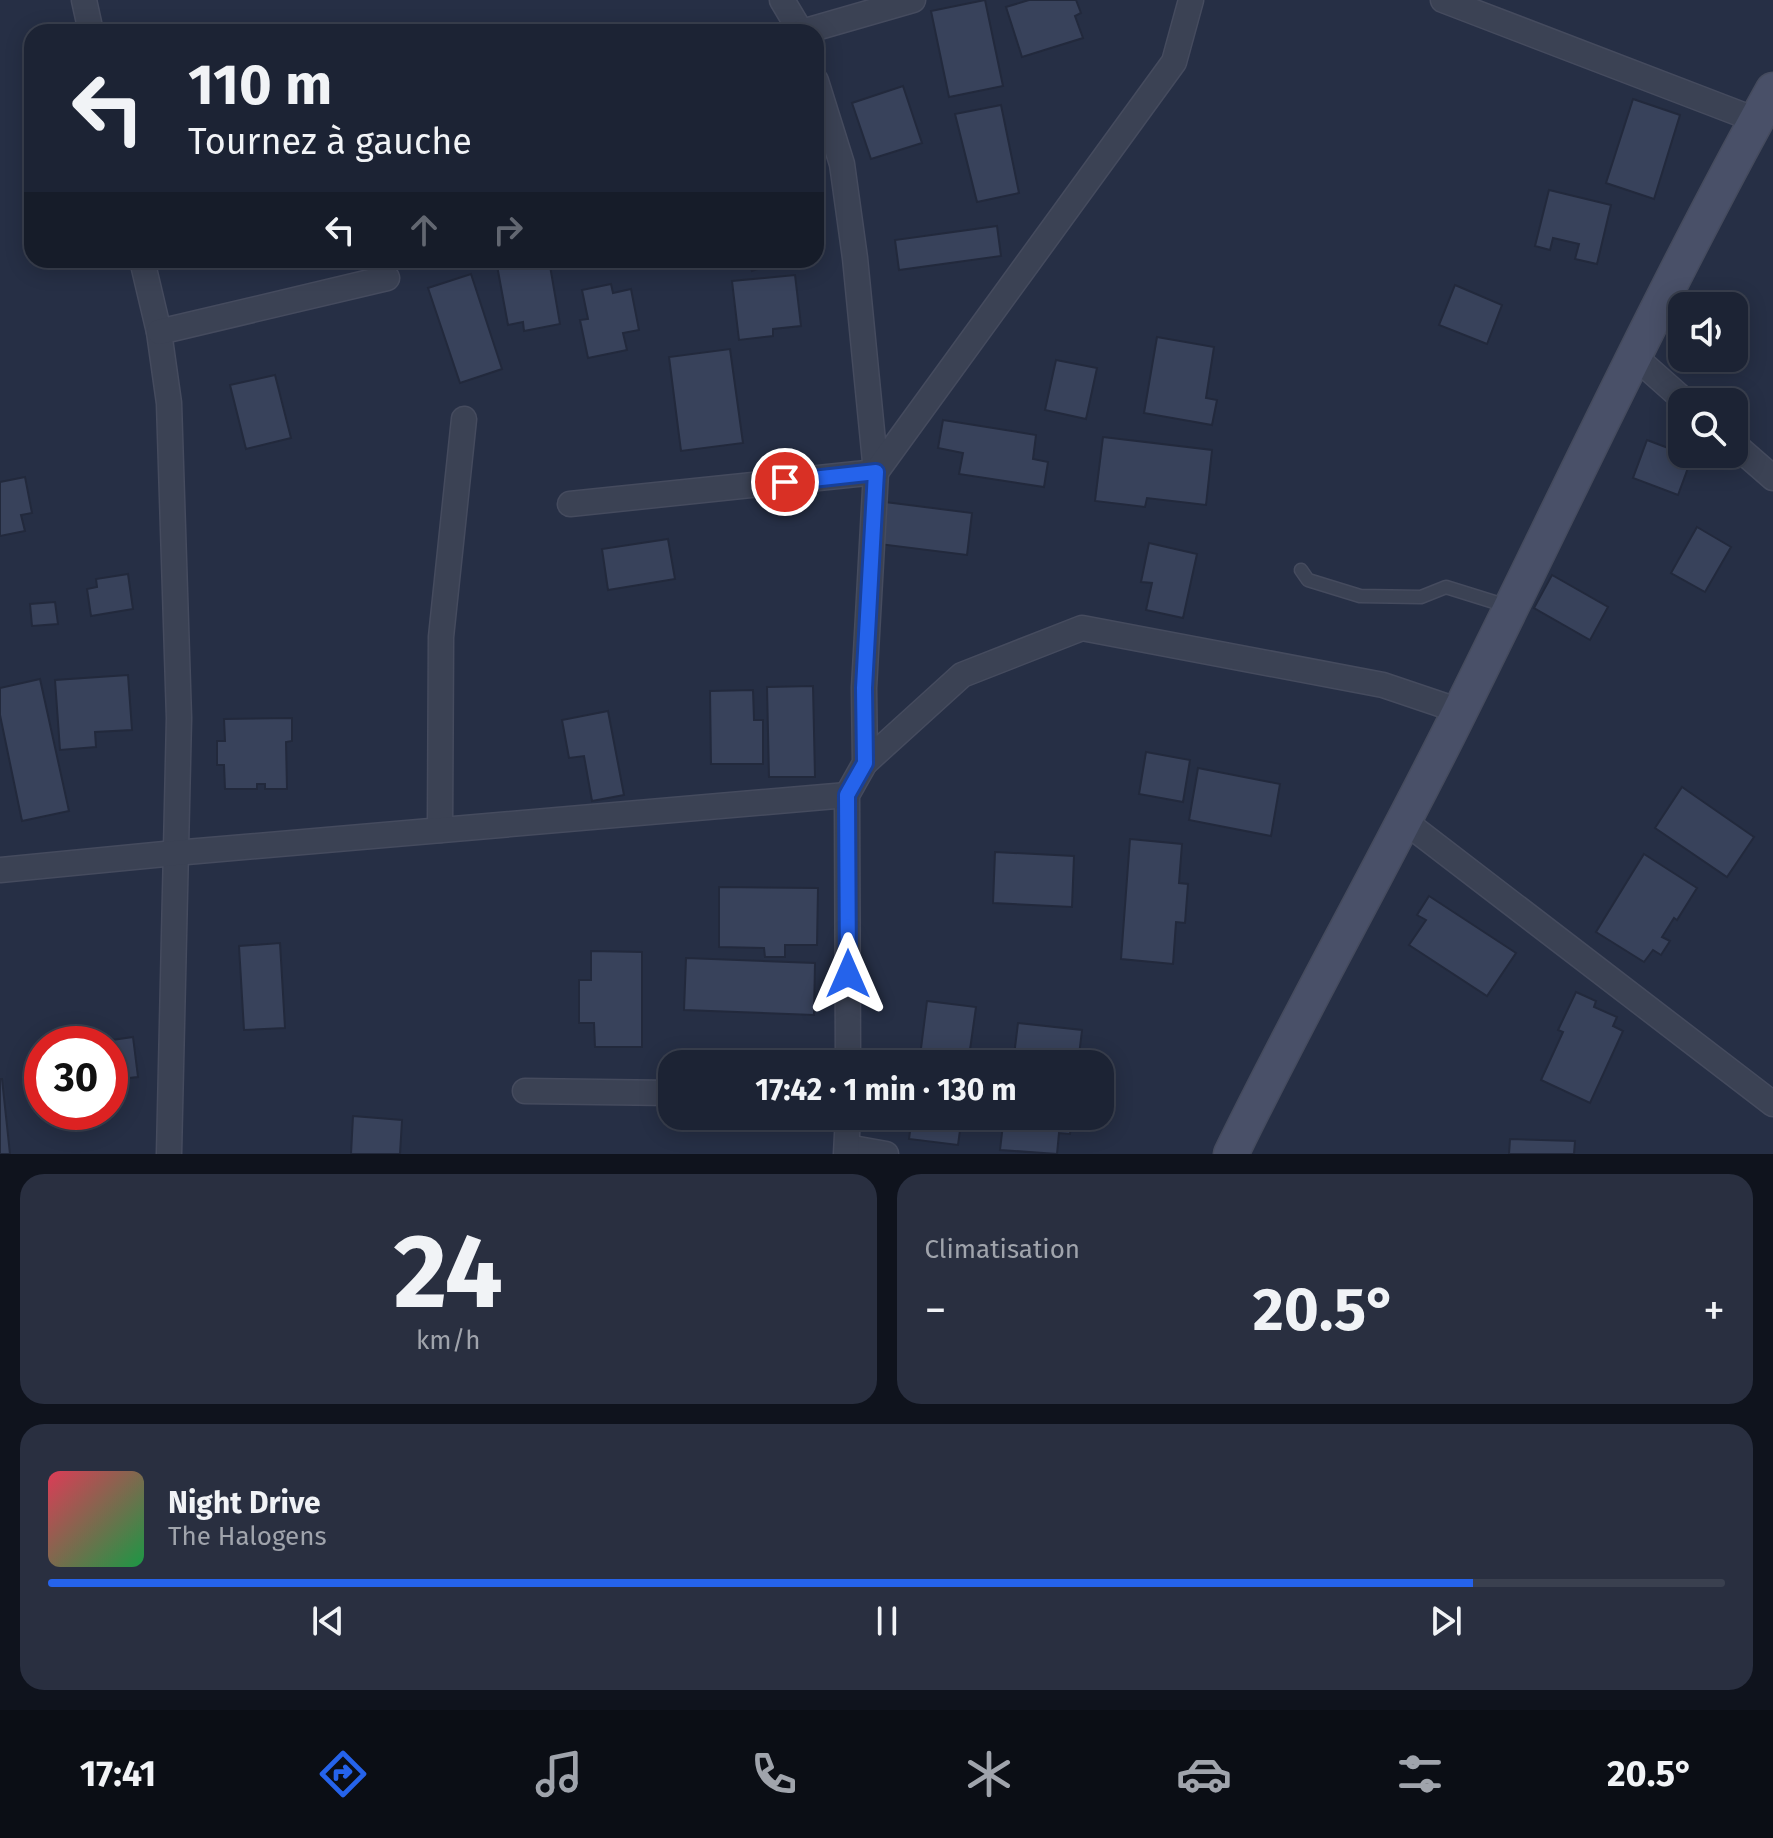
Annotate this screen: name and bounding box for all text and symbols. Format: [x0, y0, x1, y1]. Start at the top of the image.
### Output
text: 110 m [188, 52, 332, 119]
icon: left [56, 56, 160, 160]
text: Tournez à gauche [188, 120, 472, 164]
icon: left [318, 208, 362, 252]
icon: ahead [402, 208, 446, 252]
icon: right [486, 208, 530, 252]
map controls [1668, 292, 1748, 468]
button: sound [1668, 292, 1748, 372]
button: search [1668, 388, 1748, 468]
pin [751, 448, 819, 516]
icon: arrive [763, 460, 807, 504]
position arrow [806, 932, 890, 1016]
speed limit sign: 30 [24, 1026, 128, 1130]
text: 17:42 · 1 min · 130 m [755, 1072, 1017, 1108]
text: 24 [393, 1210, 503, 1335]
text: Climatisation [925, 1234, 1080, 1265]
text: 20.5° [1253, 1274, 1397, 1346]
text: − [925, 1284, 947, 1337]
text: + [1703, 1284, 1725, 1337]
text: km/h [416, 1325, 480, 1356]
text: Night Drive [168, 1485, 321, 1521]
text: The Halogens [168, 1521, 327, 1552]
icon: previous [306, 1599, 350, 1643]
icon: pause [865, 1599, 909, 1643]
icon: next [1424, 1599, 1468, 1643]
icon: directions [315, 1746, 371, 1802]
icon: music [531, 1746, 587, 1802]
icon: phone [746, 1746, 802, 1802]
icon: climate [961, 1746, 1017, 1802]
icon: car [1176, 1746, 1232, 1802]
icon: filters [1392, 1746, 1448, 1802]
text: 17:41 [80, 1752, 156, 1796]
text: 20.5° [1607, 1752, 1693, 1796]

